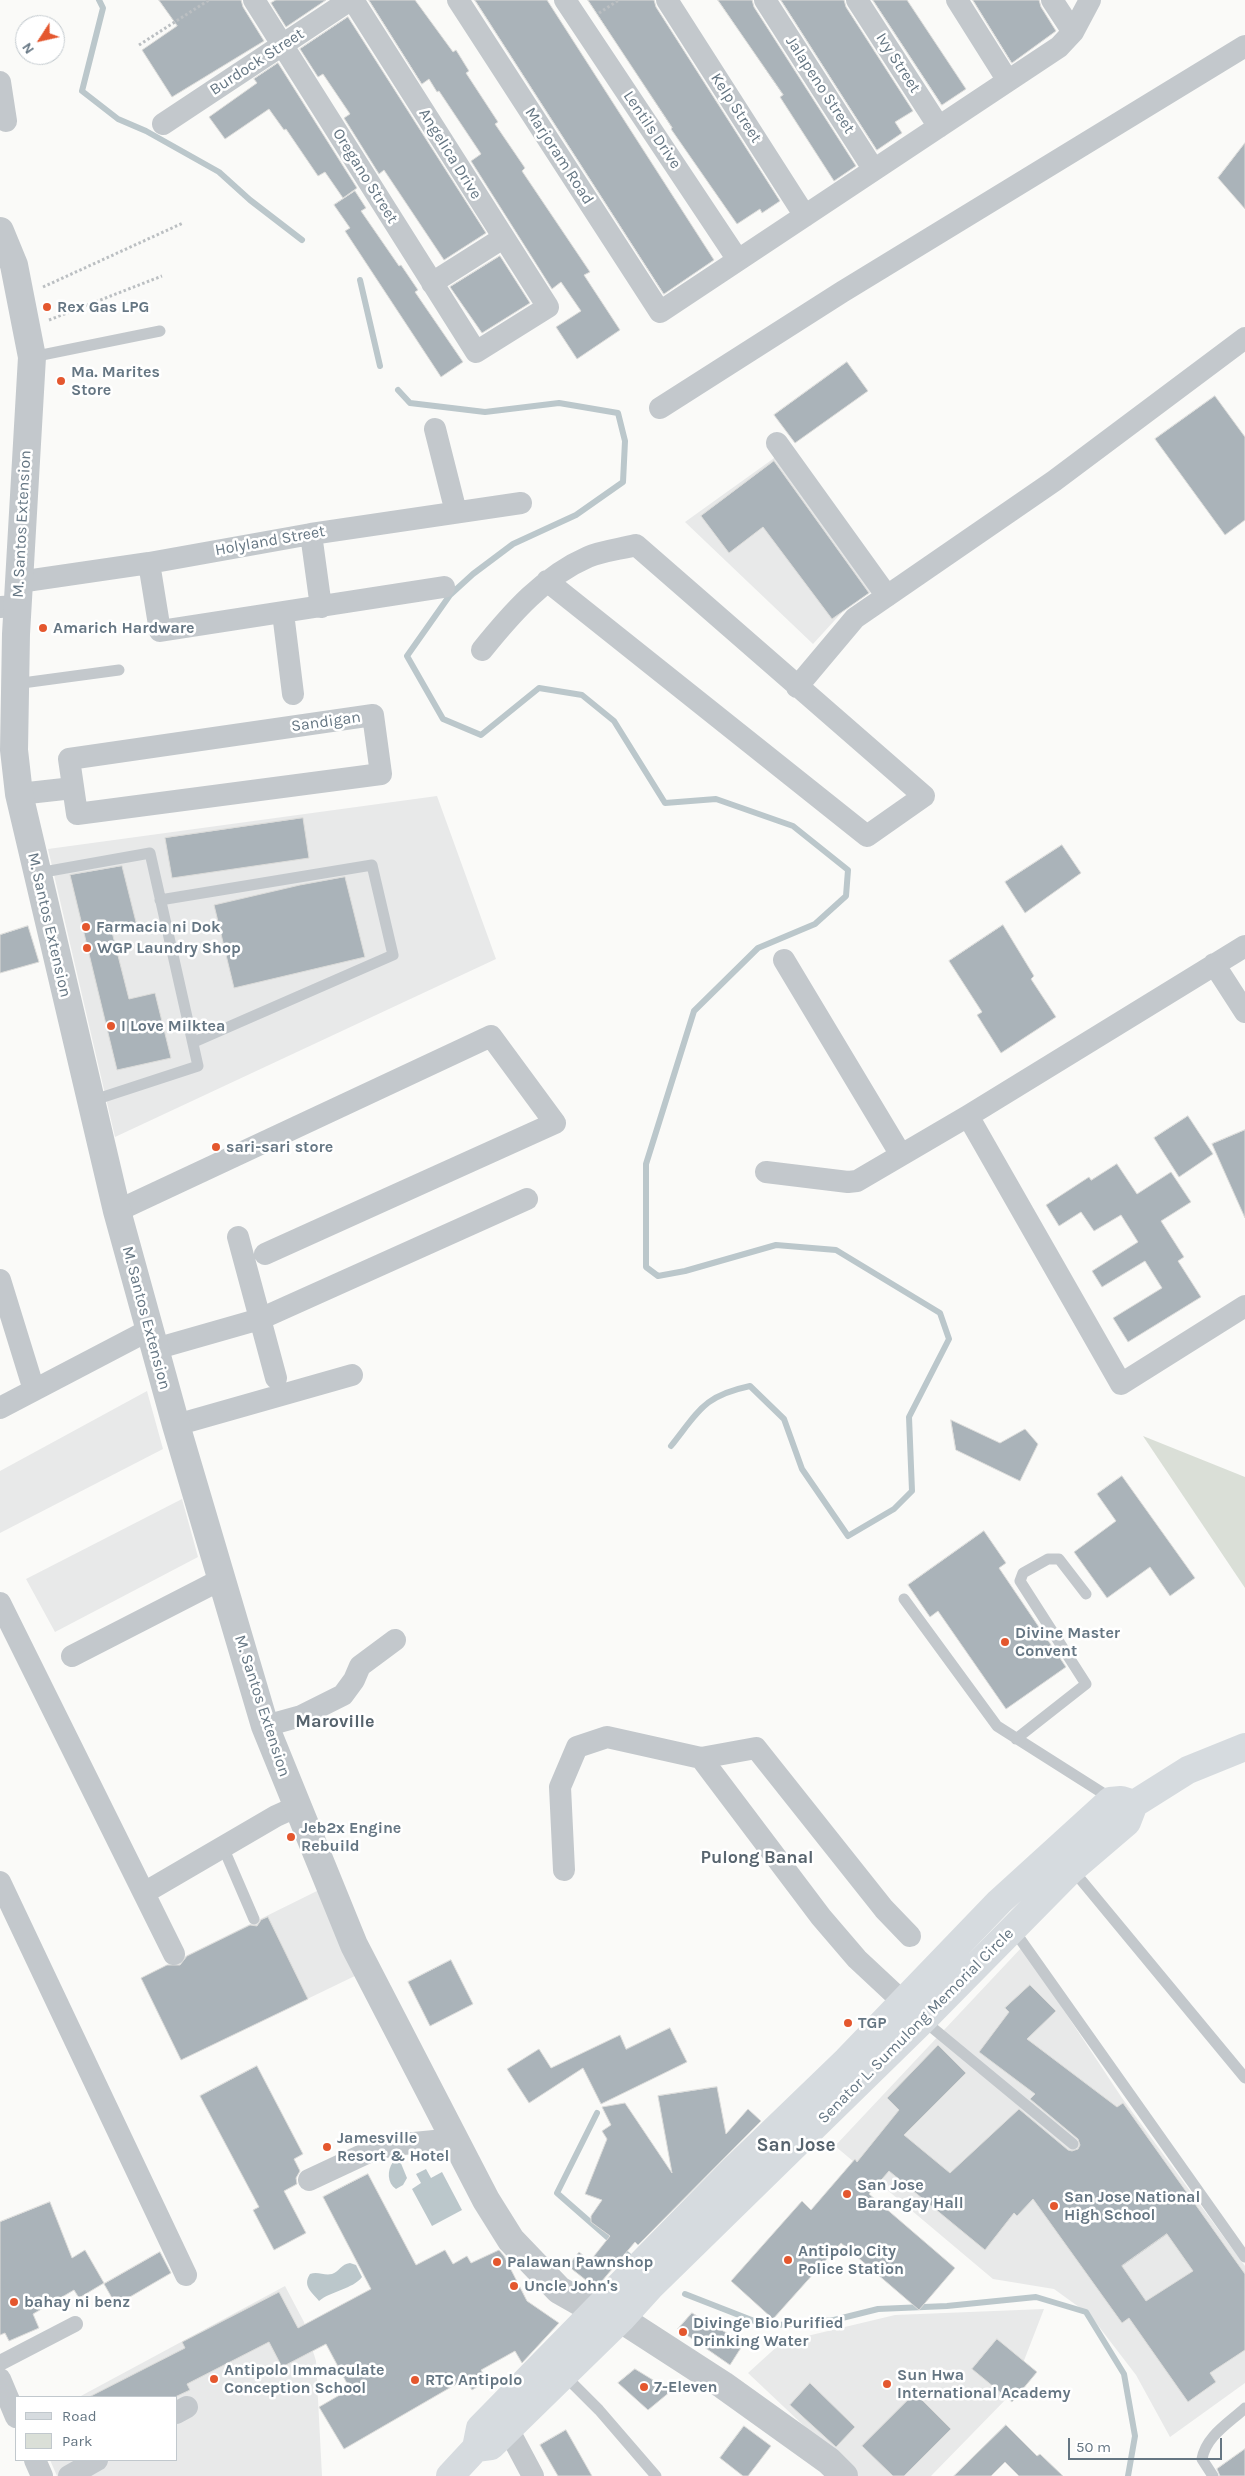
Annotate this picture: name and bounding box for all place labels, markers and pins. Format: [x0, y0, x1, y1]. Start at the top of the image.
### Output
place label: Rex Gas LPG [57, 297, 149, 317]
marker: Rex Gas LPG [41, 301, 53, 313]
place label: Ma. Marites Store [71, 362, 160, 400]
marker: Ma. Marites Store [55, 375, 67, 387]
place label: Amarich Hardware [53, 618, 195, 638]
marker: Amarich Hardware [37, 622, 49, 634]
place label: Farmacia ni Dok [96, 917, 220, 937]
marker: Farmacia ni Dok [80, 921, 92, 933]
place label: WGP Laundry Shop [97, 938, 241, 958]
marker: WGP Laundry Shop [81, 942, 93, 954]
place label: I Love Milktea [121, 1016, 225, 1036]
marker: I Love Milktea [105, 1020, 117, 1032]
place label: sari-sari store [226, 1137, 333, 1157]
marker: sari-sari store [210, 1141, 222, 1153]
place label: Divine Master Convent [1015, 1623, 1120, 1661]
marker: Divine Master Convent [999, 1636, 1011, 1648]
place label: Jeb2x Engine Rebuild [301, 1818, 401, 1856]
marker: Jeb2x Engine Rebuild [285, 1831, 297, 1843]
place label: TGP [858, 2013, 887, 2033]
marker: TGP [842, 2017, 854, 2029]
place label: Jamesville Resort & Hotel [337, 2128, 449, 2166]
marker: Jamesville Resort & Hotel [321, 2141, 333, 2153]
place label: San Jose Barangay Hall [857, 2175, 964, 2213]
place label: San Jose National High School [1064, 2187, 1200, 2225]
marker: San Jose Barangay Hall [841, 2188, 853, 2200]
marker: San Jose National High School [1048, 2200, 1060, 2212]
place label: Antipolo City Police Station [798, 2241, 904, 2279]
place label: Palawan Pawnshop [507, 2252, 653, 2272]
marker: Antipolo City Police Station [782, 2254, 794, 2266]
marker: Palawan Pawnshop [491, 2256, 503, 2268]
place label: Uncle John's [524, 2276, 618, 2296]
marker: Uncle John's [508, 2280, 520, 2292]
place label: bahay ni benz [24, 2292, 130, 2312]
marker: bahay ni benz [8, 2296, 20, 2308]
place label: Divinge Bio Purified Drinking Water [693, 2313, 844, 2351]
marker: Divinge Bio Purified Drinking Water [677, 2326, 689, 2338]
place label: Antipolo Immaculate Conception School [224, 2360, 384, 2398]
place label: Sun Hwa International Academy [897, 2365, 1070, 2403]
place label: RTC Antipolo [425, 2370, 522, 2390]
marker: Antipolo Immaculate Conception School [208, 2373, 220, 2385]
marker: RTC Antipolo [409, 2374, 421, 2386]
place label: 7-Eleven [654, 2377, 717, 2397]
marker: Sun Hwa International Academy [881, 2378, 893, 2390]
marker: 7-Eleven [638, 2381, 650, 2393]

